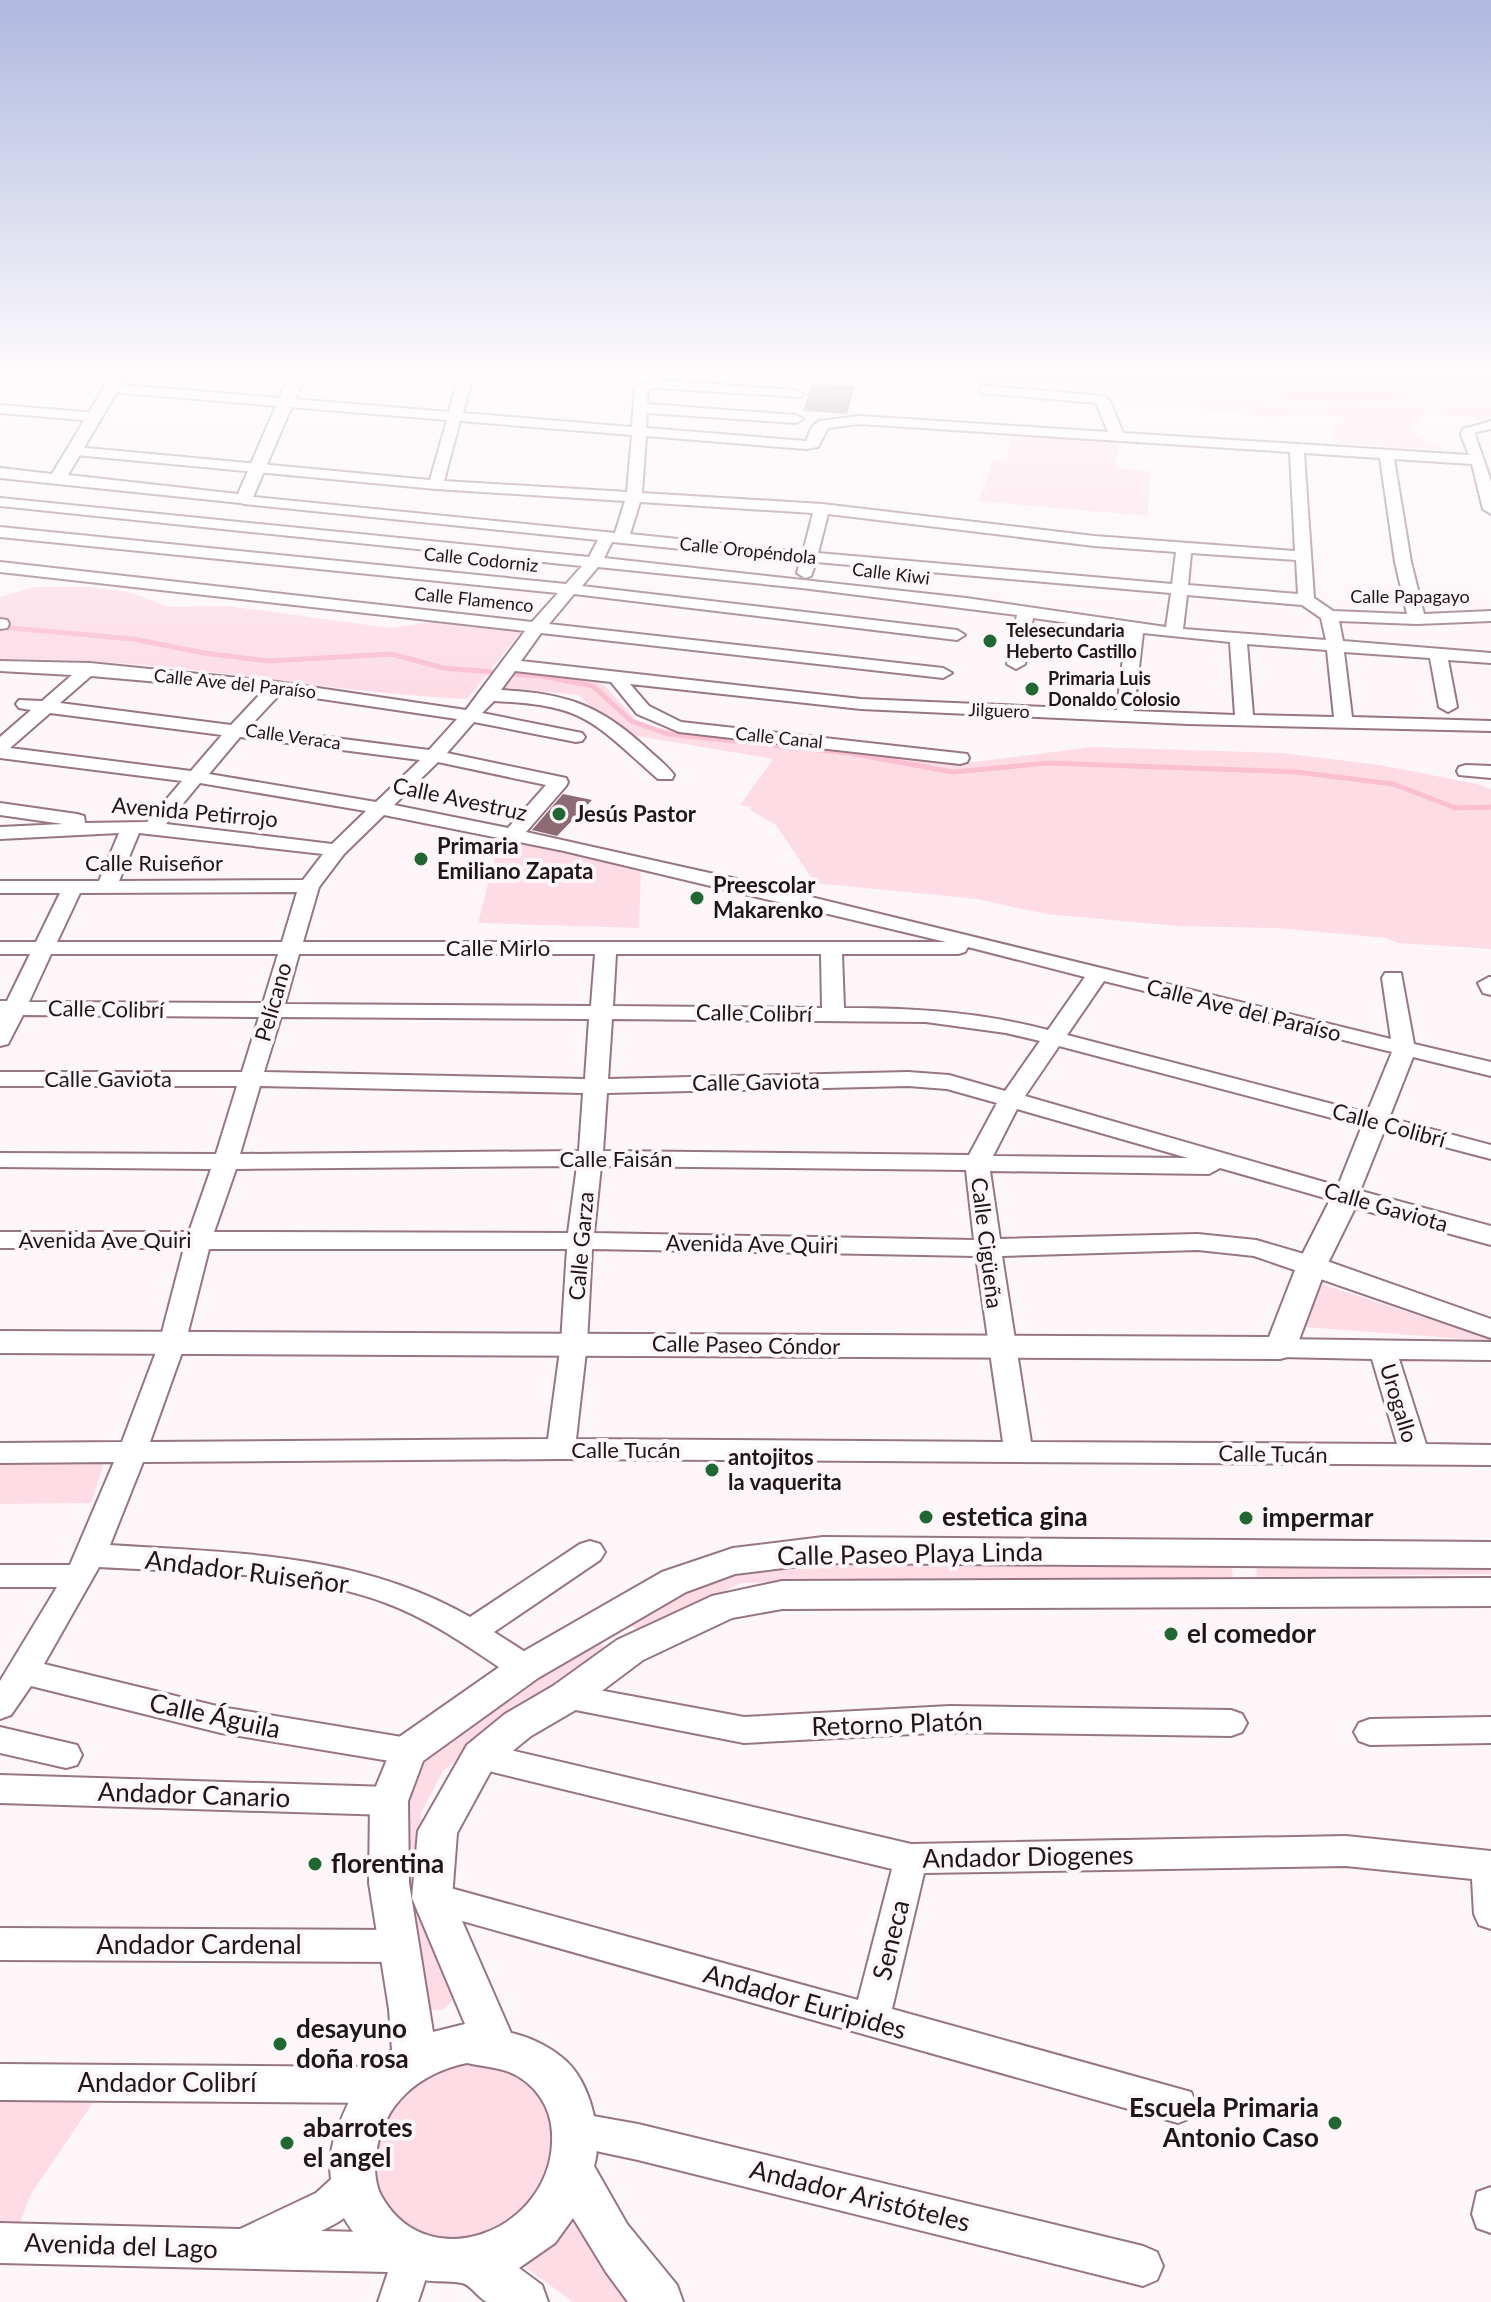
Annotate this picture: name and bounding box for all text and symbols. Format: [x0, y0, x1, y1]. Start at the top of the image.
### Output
street label: Calle Oropéndola [679, 532, 818, 568]
street label: Calle Codorniz [423, 542, 539, 576]
street label: Calle Kiwi [851, 557, 931, 589]
street label: Calle Flamenco [413, 582, 535, 616]
street label: Calle Papagayo [1350, 585, 1470, 607]
place label: Telesecundaria Heberto Castillo [1006, 619, 1137, 662]
marker: Telesecundaria Heberto Castillo [981, 632, 999, 650]
street label: Calle Ave del Paraíso [153, 664, 317, 702]
place label: Primaria Luis Donaldo Colosio [1048, 667, 1180, 710]
marker: Primaria Luis Donaldo Colosio [1023, 680, 1041, 698]
street label: Jilguero [968, 698, 1030, 722]
street label: Calle Veraca [244, 718, 342, 754]
street label: Calle Canal [734, 721, 824, 753]
street label: Calle Avestruz [390, 771, 530, 826]
street label: Avenida Petirrojo [111, 791, 279, 832]
place label: Jesús Pastor [575, 800, 697, 827]
marker: Jesús Pastor [550, 805, 568, 823]
place label: Primaria Emiliano Zapata [437, 832, 593, 884]
street label: Calle Ruiseñor [85, 849, 223, 876]
marker: Primaria Emiliano Zapata [412, 850, 430, 868]
place label: Preescolar Makarenko [713, 871, 823, 923]
marker: Preescolar Makarenko [688, 889, 706, 907]
street label: Calle Mirlo [446, 934, 550, 961]
street label: Pelícano [248, 959, 297, 1044]
street label: Calle Ave del Paraíso [1144, 972, 1344, 1047]
street label: Calle Colibrí [48, 994, 165, 1023]
street label: Calle Colibrí [696, 998, 813, 1027]
street label: Calle Gaviota [44, 1065, 172, 1092]
street label: Calle Gaviota [692, 1067, 820, 1096]
street label: Calle Colibrí [1329, 1096, 1449, 1153]
street label: Calle Faisán [559, 1145, 673, 1172]
street label: Calle Cigüeña [966, 1176, 1009, 1310]
street label: Calle Gaviota [1321, 1176, 1451, 1237]
street label: Calle Garza [562, 1190, 599, 1301]
street label: Avenida Ave Quiri [19, 1226, 191, 1253]
street label: Avenida Ave Quiri [665, 1228, 839, 1259]
street label: Calle Paseo Cóndor [652, 1329, 840, 1360]
street label: Urogallo [1375, 1360, 1424, 1446]
street label: Calle Tucán [571, 1436, 681, 1463]
street label: Calle Tucán [1218, 1439, 1328, 1468]
place label: antojitos la vaquerita [728, 1443, 842, 1495]
marker: antojitos la vaquerita [703, 1461, 721, 1479]
place label: estetica gina [942, 1500, 1088, 1532]
place label: impermar [1262, 1501, 1374, 1533]
marker: estetica gina [917, 1508, 935, 1526]
marker: impermar [1237, 1509, 1255, 1527]
street label: Calle Paseo Playa Linda [777, 1535, 1043, 1571]
street label: Andador Ruiseñor [144, 1543, 351, 1599]
place label: el comedor [1187, 1617, 1316, 1649]
marker: el comedor [1162, 1625, 1180, 1643]
street label: Calle Águila [147, 1686, 284, 1744]
street label: Retorno Platón [811, 1704, 983, 1742]
street label: Andador Canario [97, 1775, 291, 1813]
street label: Andador Diogenes [922, 1838, 1134, 1874]
place label: florentina [331, 1847, 444, 1879]
marker: florentina [306, 1855, 324, 1873]
street label: Seneca [865, 1896, 915, 1983]
street label: Andador Cardenal [96, 1928, 302, 1960]
street label: Andador Euripides [700, 1957, 910, 2045]
place label: desayuno doña rosa [296, 2012, 409, 2074]
marker: desayuno doña rosa [271, 2035, 289, 2053]
street label: Andador Colibrí [78, 2066, 257, 2098]
place label: Escuela Primaria Antonio Caso [1129, 2091, 1319, 2153]
place label: abarrotes el angel [303, 2111, 413, 2173]
marker: Escuela Primaria Antonio Caso [1326, 2114, 1344, 2132]
marker: abarrotes el angel [278, 2134, 296, 2152]
street label: Andador Aristóteles [747, 2152, 974, 2238]
street label: Avenida del Lago [24, 2226, 218, 2264]

